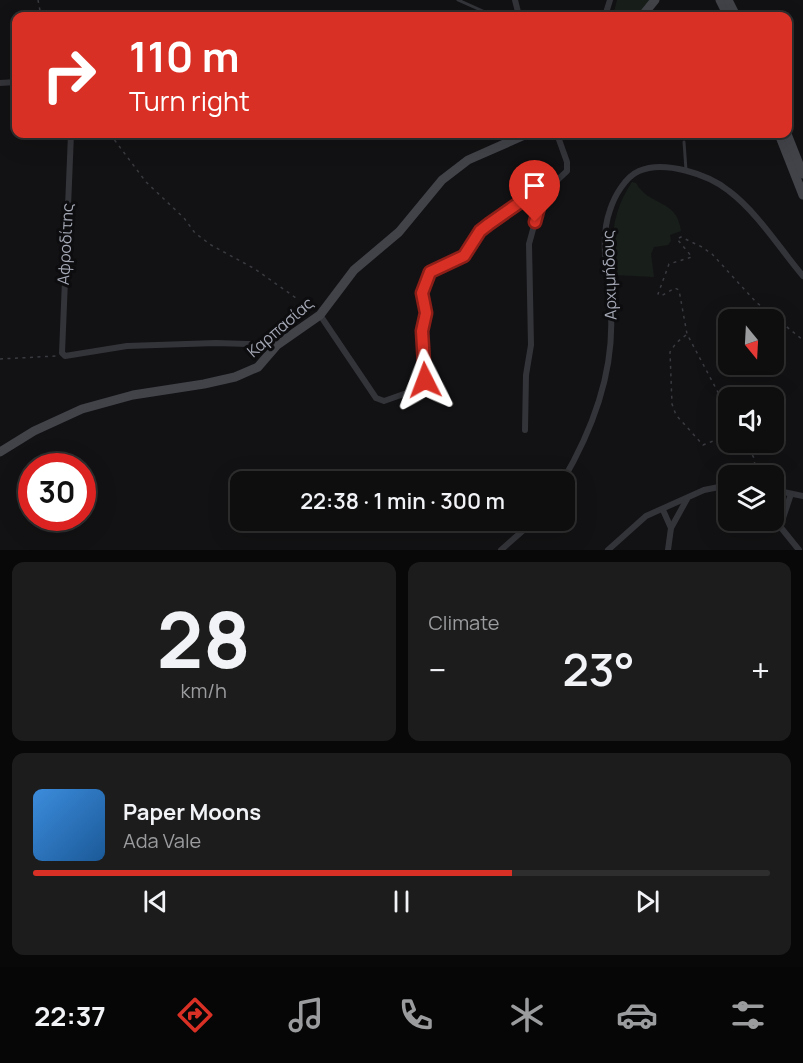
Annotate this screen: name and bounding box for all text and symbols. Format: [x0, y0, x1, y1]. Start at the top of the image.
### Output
text: 110 m [129, 27, 240, 85]
icon: right [30, 36, 108, 114]
text: Turn right [129, 82, 250, 119]
pin [509, 160, 560, 222]
icon: arrive [518, 169, 551, 202]
street label: Αφροδίτης [52, 202, 78, 285]
street label: Αρχιμήδους [596, 230, 622, 320]
street label: Καρπασίας [242, 292, 318, 362]
north arrow [718, 309, 784, 375]
map controls [718, 309, 784, 531]
position arrow [393, 348, 457, 412]
button: sound [718, 387, 784, 453]
speed limit sign: 30 [18, 453, 96, 531]
button: layers [718, 465, 784, 531]
text: 22:38 · 1 min · 300 m [300, 486, 505, 516]
text: 28 [157, 585, 251, 691]
text: Climate [429, 609, 500, 636]
text: 23° [562, 638, 635, 700]
text: − [429, 647, 446, 692]
text: + [751, 647, 770, 692]
text: km/h [180, 677, 227, 704]
text: Paper Moons [123, 797, 261, 827]
text: Ada Vale [123, 827, 201, 854]
icon: previous [139, 885, 172, 918]
icon: pause [385, 885, 418, 918]
icon: next [631, 885, 664, 918]
icon: directions [174, 994, 216, 1036]
icon: music [285, 994, 327, 1036]
icon: phone [395, 994, 437, 1036]
icon: climate [506, 994, 548, 1036]
icon: car [616, 994, 658, 1036]
icon: filters [727, 994, 769, 1036]
text: 22:37 [34, 997, 106, 1034]

